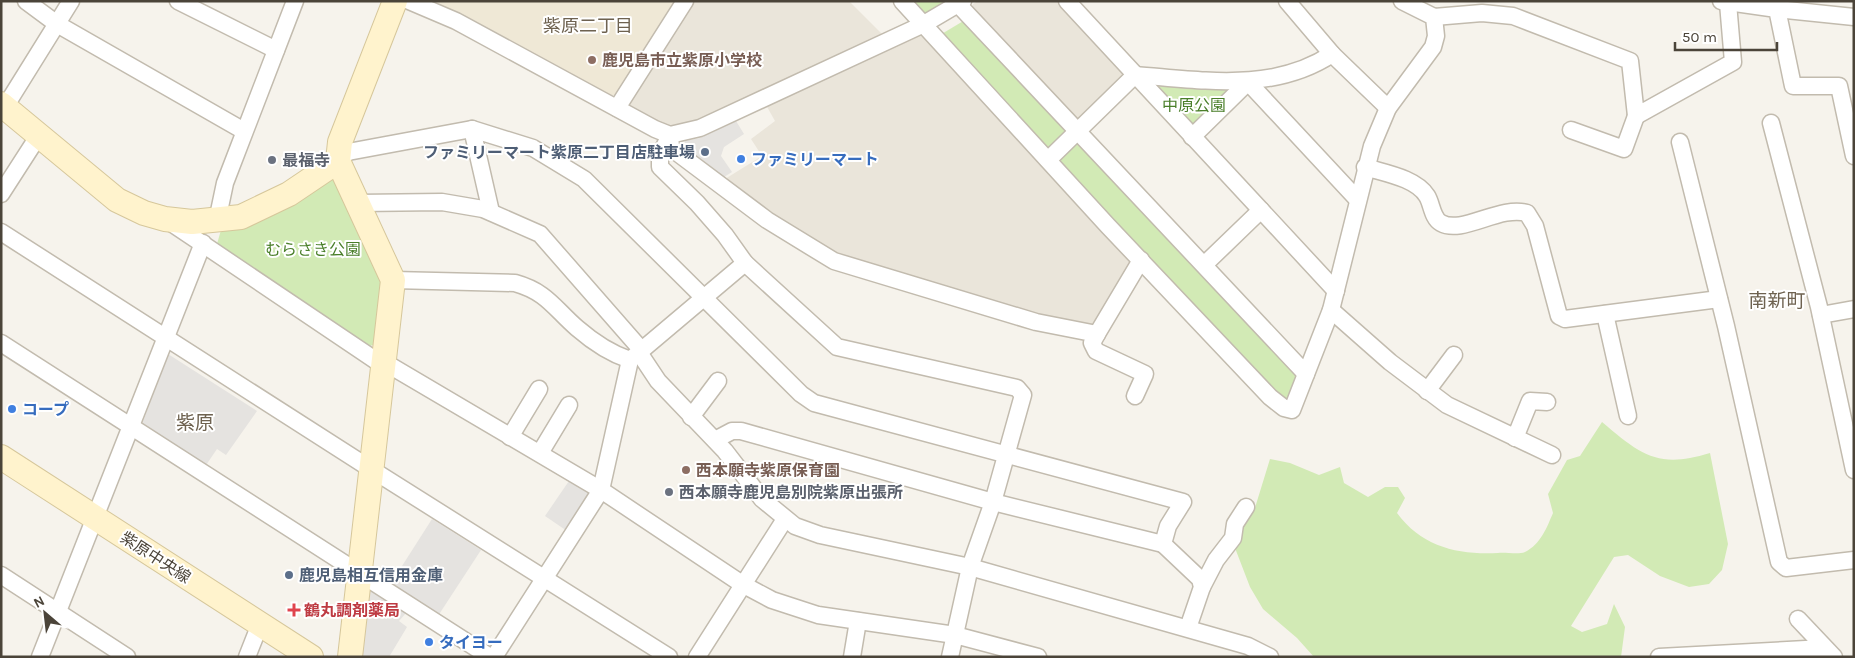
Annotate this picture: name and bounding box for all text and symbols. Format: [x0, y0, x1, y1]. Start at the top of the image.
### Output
district label: 紫原二丁目 [543, 15, 633, 37]
scale bar [1675, 20, 1778, 52]
text: 50 m [1682, 28, 1717, 46]
place label: 鹿児島市立紫原小学校 [602, 51, 762, 70]
marker: 鹿児島市立紫原小学校 [586, 54, 598, 66]
park label: 中原公園 [1162, 96, 1226, 115]
place label: ファミリーマート紫原二丁目店駐車場 [423, 143, 695, 162]
marker: ファミリーマート紫原二丁目店駐車場 [699, 146, 711, 158]
place label: ファミリーマート [751, 150, 879, 169]
place label: 最福寺 [282, 151, 330, 170]
marker: ファミリーマート [735, 153, 747, 165]
marker: 最福寺 [266, 154, 278, 166]
park label: むらさき公園 [265, 240, 361, 259]
district label: 南新町 [1748, 290, 1806, 312]
place label: コープ [22, 400, 69, 419]
marker: コープ [6, 403, 18, 415]
district label: 紫原 [176, 412, 214, 434]
place label: 西本願寺紫原保育園 [696, 461, 840, 480]
marker: 西本願寺紫原保育園 [680, 464, 692, 476]
place label: 西本願寺鹿児島別院紫原出張所 [679, 483, 903, 502]
marker: 西本願寺鹿児島別院紫原出張所 [663, 486, 675, 498]
street label: 紫原中央線 [117, 528, 194, 587]
place label: 鹿児島相互信用金庫 [299, 566, 443, 585]
marker: 鹿児島相互信用金庫 [283, 569, 295, 581]
north arrow [20, 588, 70, 638]
text: N [31, 592, 48, 612]
place label: 鶴丸調剤薬局 [304, 601, 400, 620]
marker: 鶴丸調剤薬局 [288, 604, 300, 616]
place label: タイヨー [439, 633, 503, 652]
marker: タイヨー [423, 636, 435, 648]

